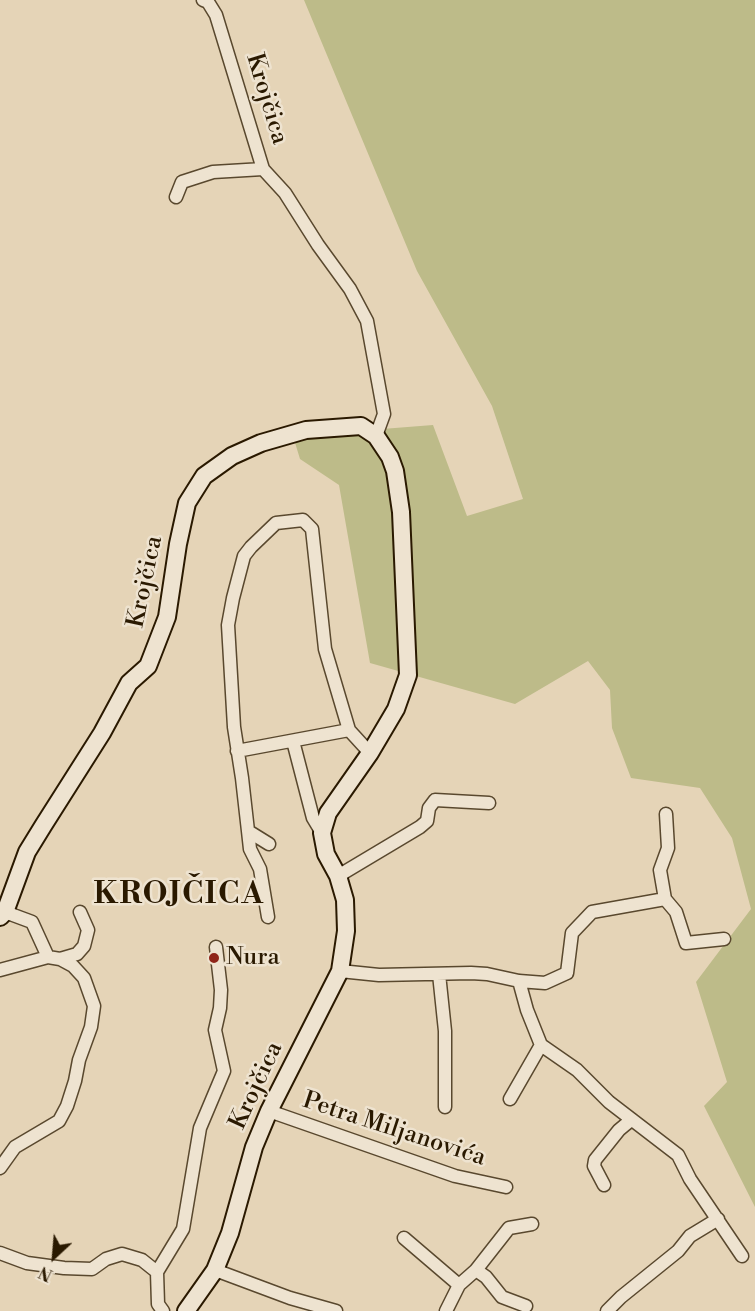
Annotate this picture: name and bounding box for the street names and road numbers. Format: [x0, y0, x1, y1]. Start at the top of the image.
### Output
street label: Krojčica [239, 50, 293, 148]
street label: Krojčica [122, 533, 170, 631]
street label: Krojčica [224, 1038, 290, 1134]
street label: Petra Miljanovića [299, 1087, 489, 1173]

